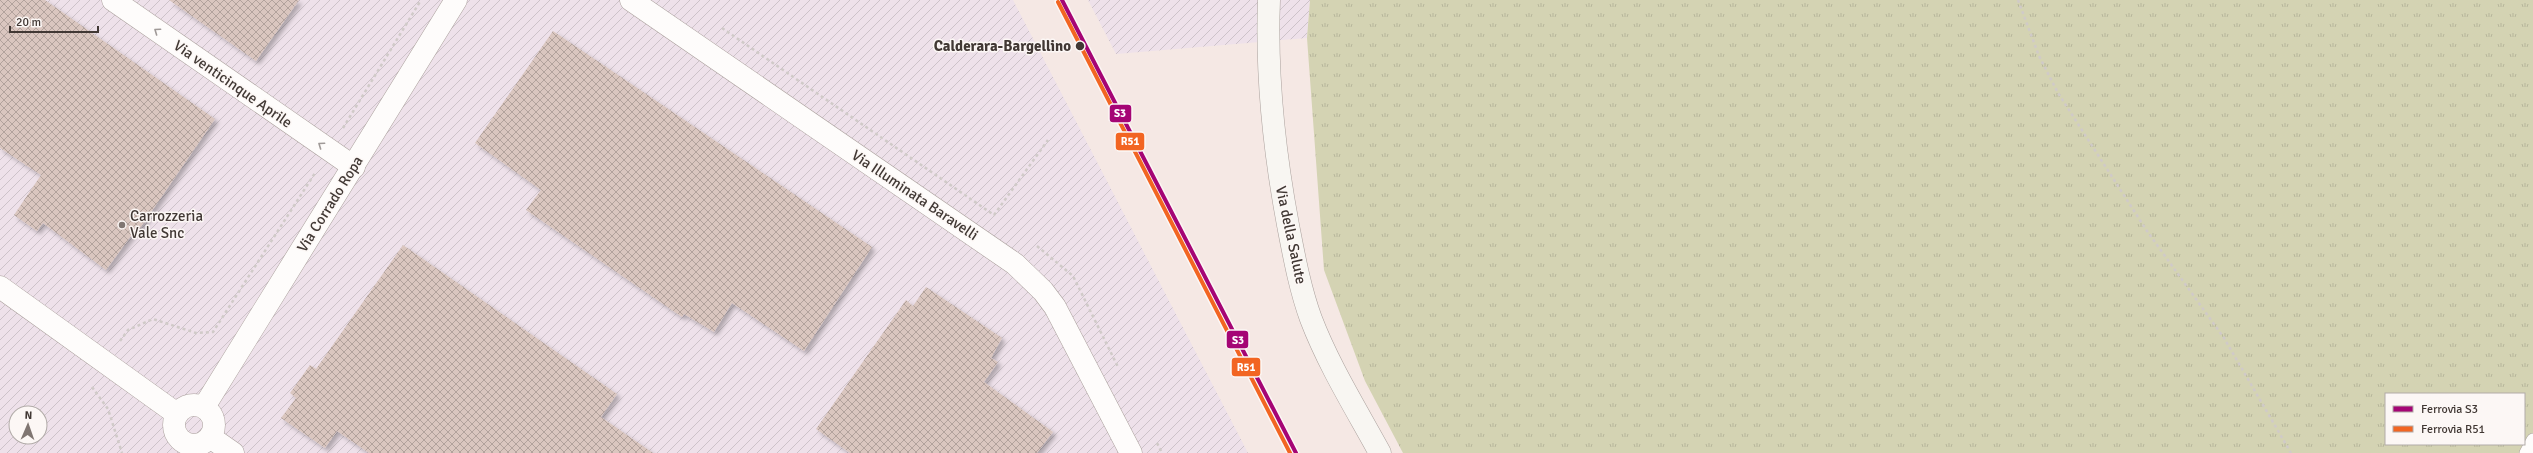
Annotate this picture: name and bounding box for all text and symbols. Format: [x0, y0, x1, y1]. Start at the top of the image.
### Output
scale bar [10, 8, 98, 34]
text: 20 m [16, 15, 41, 30]
one-way arrow [154, 28, 161, 36]
street label: Via venticinque Aprile [170, 36, 296, 132]
place label: Calderara-Bargellino [934, 37, 1071, 55]
marker: Calderara-Bargellino [1074, 40, 1086, 52]
line badge: S3 [1109, 104, 1132, 123]
text: S3 [1114, 107, 1126, 120]
line badge: R51 [1115, 132, 1145, 151]
text: R51 [1121, 135, 1139, 148]
one-way arrow [318, 142, 325, 150]
street label: Via Illuminata Baravelli [848, 146, 982, 244]
street label: Via Corrado Ropa [293, 153, 367, 255]
street label: Via della Salute [1272, 184, 1310, 286]
place label: Carrozzeria Vale Snc [130, 207, 203, 242]
marker: Carrozzeria Vale Snc [117, 220, 127, 230]
line badge: S3 [1226, 330, 1249, 349]
text: S3 [1232, 334, 1244, 347]
line badge: R51 [1231, 357, 1261, 377]
text: R51 [1237, 361, 1255, 374]
legend [2385, 393, 2525, 445]
text: Ferrovia S3 [2421, 402, 2478, 417]
north arrow [8, 405, 48, 445]
text: N [24, 409, 32, 422]
text: Ferrovia R51 [2421, 422, 2485, 437]

